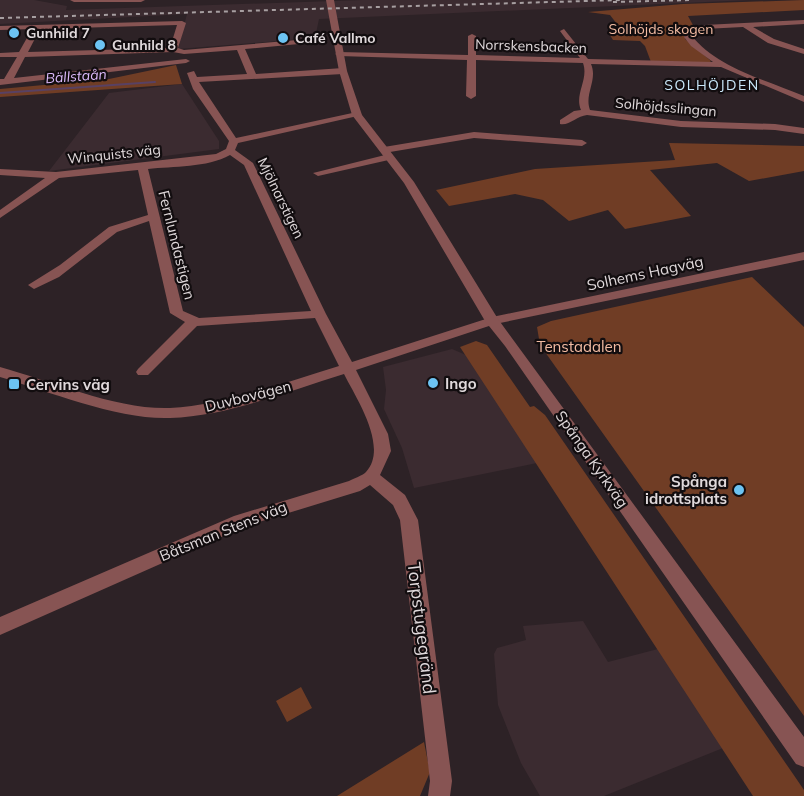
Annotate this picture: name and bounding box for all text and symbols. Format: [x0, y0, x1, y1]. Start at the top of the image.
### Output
park label: Solhöjds skogen [609, 20, 713, 38]
place label: Gunhild 7 [26, 24, 90, 42]
marker: Gunhild 7 [7, 26, 21, 40]
place label: Café Vallmo [295, 29, 376, 47]
marker: Café Vallmo [276, 31, 290, 45]
street label: Norrskensbacken [475, 35, 587, 57]
place label: Gunhild 8 [112, 36, 176, 54]
marker: Gunhild 8 [93, 38, 107, 52]
water label: Bällstaån [45, 65, 107, 87]
district label: SOLHÖJDEN [664, 76, 760, 94]
street label: Solhöjdsslingan [615, 94, 717, 120]
street label: Winquists väg [67, 140, 161, 168]
street label: Mjölnarstigen [254, 155, 308, 241]
street label: Fernlundastigen [154, 188, 200, 302]
street label: Solhems Hagväg [585, 251, 705, 295]
park label: Tenstadalen [537, 337, 622, 356]
place label: Ingo [445, 374, 477, 393]
place label: Cervins väg [26, 375, 110, 394]
street label: Duvbovägen [203, 376, 293, 416]
marker: Ingo [426, 376, 440, 390]
marker: Cervins väg [7, 377, 21, 391]
street label: Spånga Kyrkväg [551, 407, 633, 511]
place label: Spånga idrottsplats [645, 472, 727, 508]
marker: Spånga idrottsplats [732, 483, 746, 497]
street label: Båtsman Stens väg [157, 497, 289, 565]
street label: Torpstugegränd [402, 561, 442, 695]

